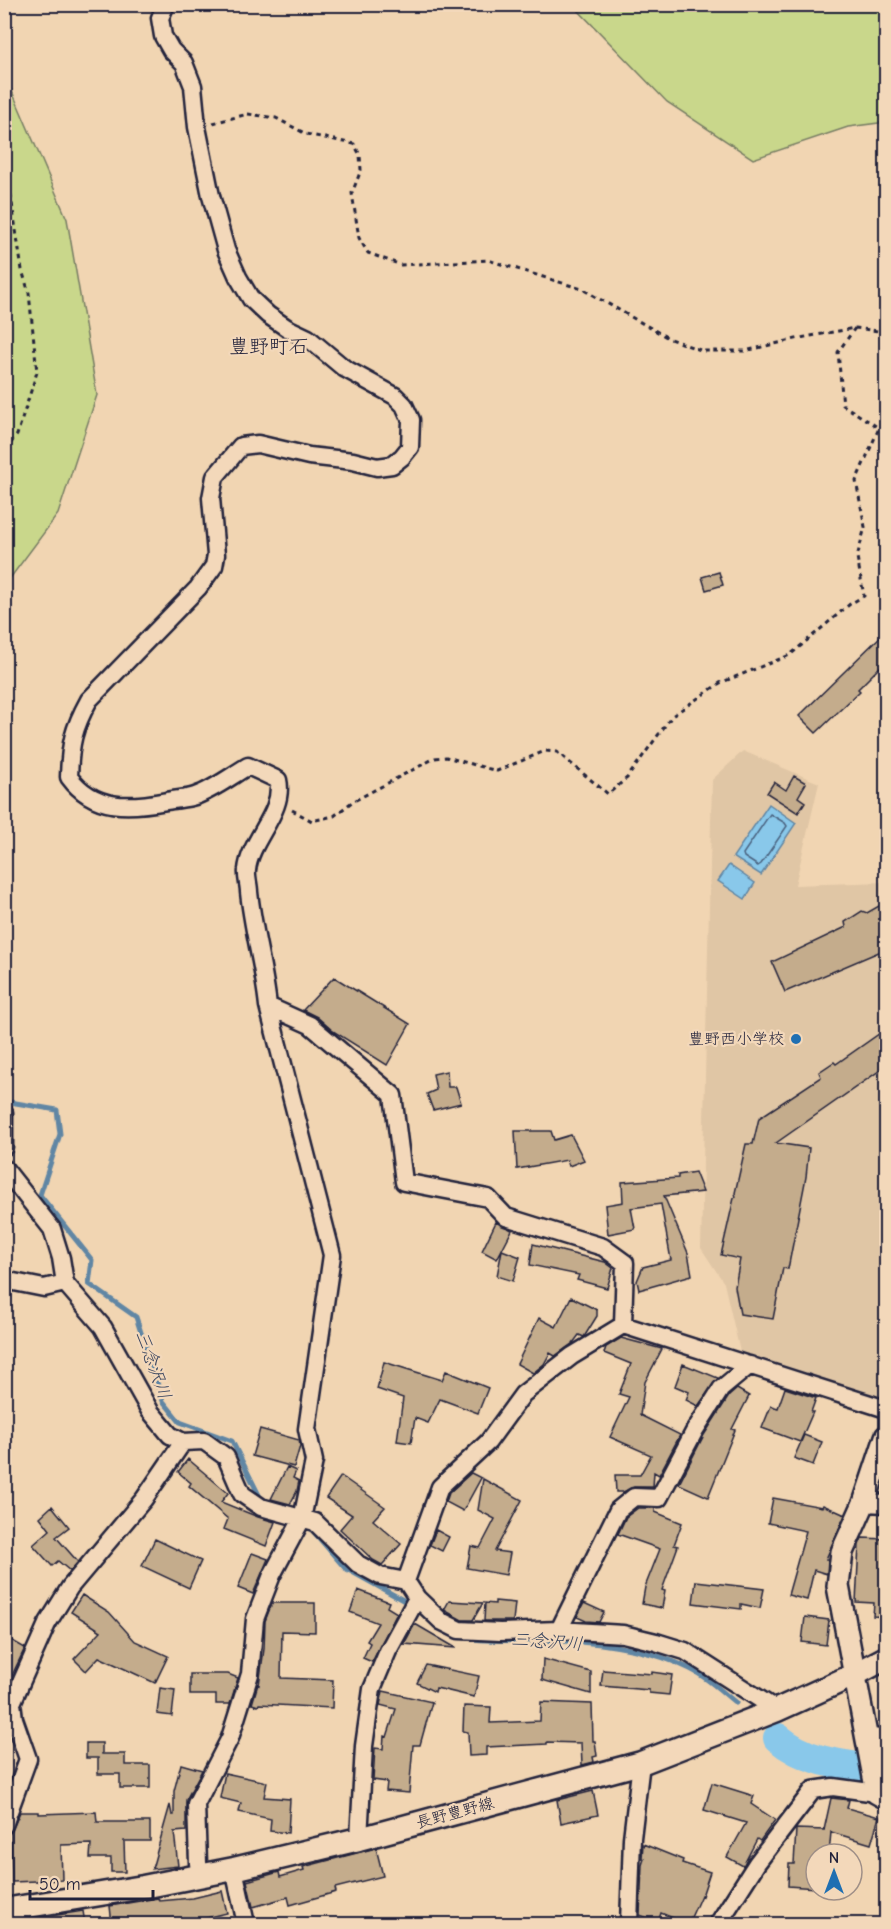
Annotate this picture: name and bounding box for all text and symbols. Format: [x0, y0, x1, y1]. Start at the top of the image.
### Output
district label: 豊野町石 [229, 335, 309, 358]
place label: 豊野西小学校 [688, 1030, 784, 1048]
marker: 豊野西小学校 [789, 1032, 803, 1046]
water label: 三念沢川 [131, 1328, 175, 1402]
water label: 三念沢川 [510, 1629, 584, 1655]
street label: 長野豊野線 [414, 1794, 496, 1832]
north arrow [804, 1842, 864, 1902]
text: N [829, 1849, 839, 1867]
scale bar [30, 1863, 153, 1901]
text: 50 m [39, 1874, 81, 1895]

